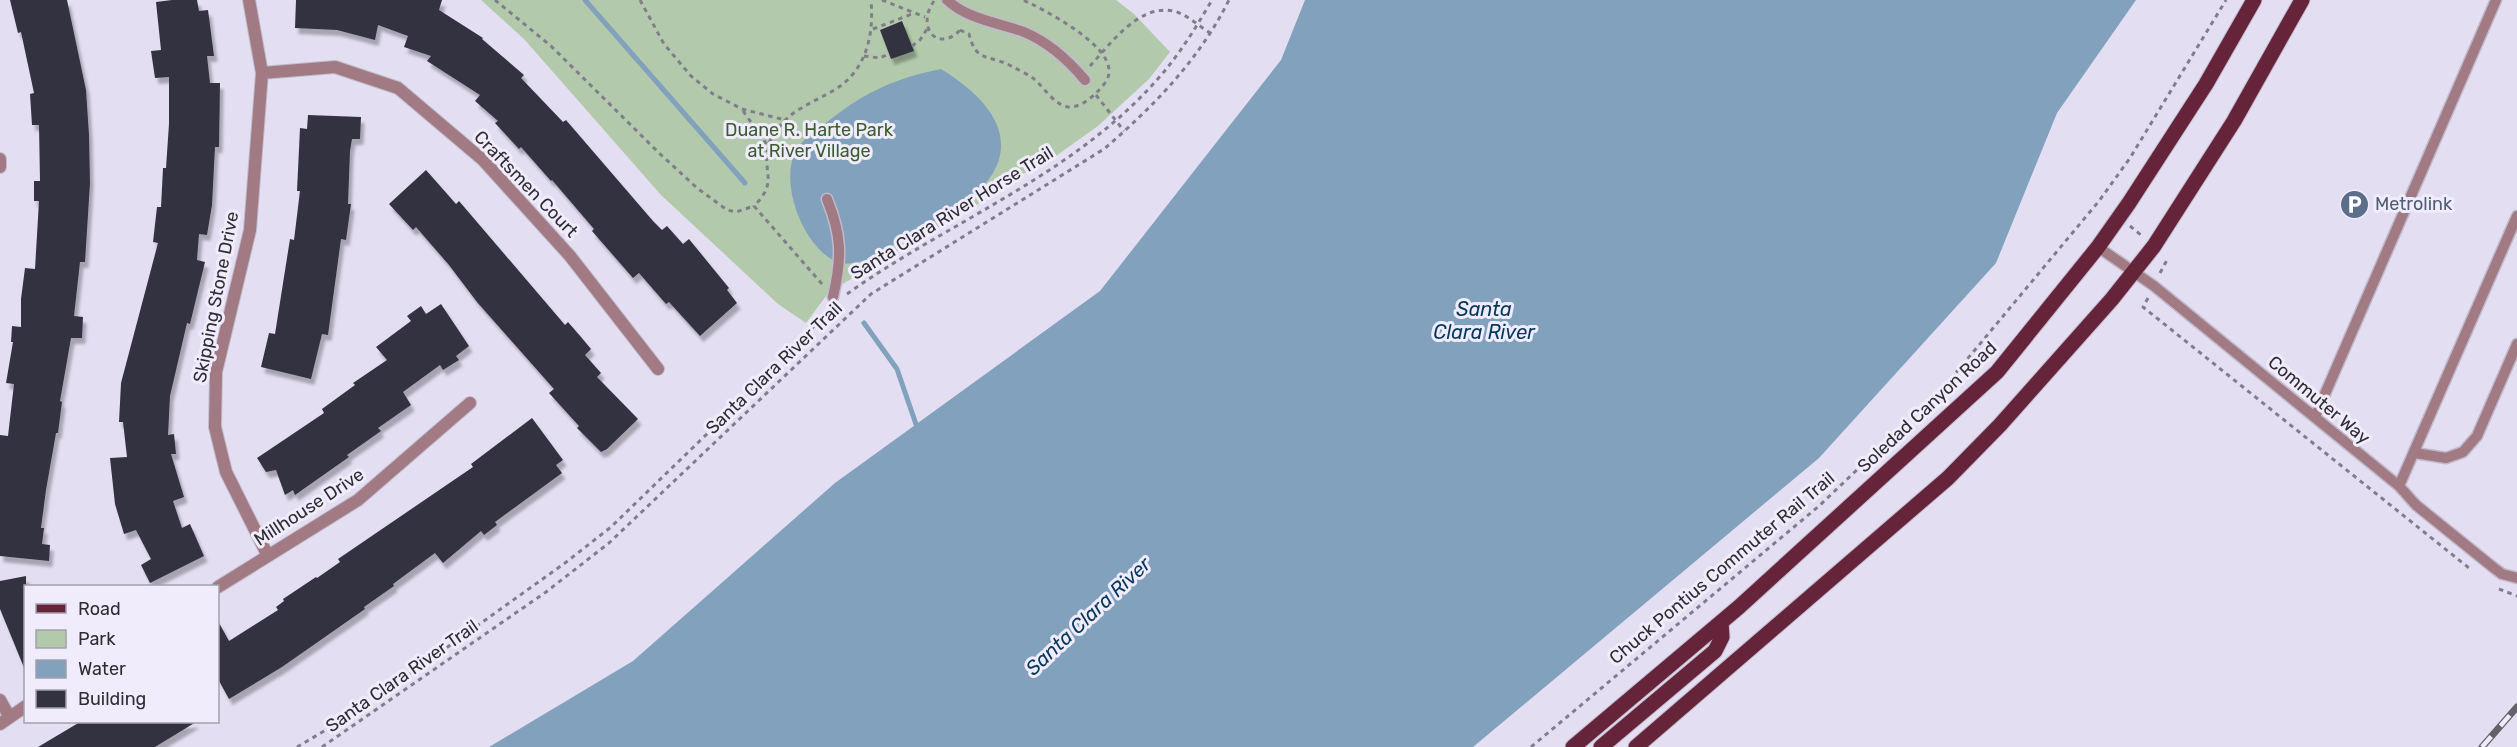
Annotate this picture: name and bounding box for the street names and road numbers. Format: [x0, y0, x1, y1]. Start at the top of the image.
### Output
street label: Craftsmen Court [469, 126, 583, 242]
street label: Santa Clara River Horse Trail [847, 141, 1057, 285]
street label: Skipping Stone Drive [189, 209, 243, 385]
street label: Santa Clara River Trail [701, 297, 847, 439]
street label: Soledad Canyon Road [1853, 337, 2001, 477]
street label: Commuter Way [2263, 351, 2375, 449]
street label: Millhouse Drive [250, 463, 368, 551]
street label: Chuck Pontius Commuter Rail Trail [1605, 467, 1839, 669]
street label: Santa Clara River Trail [321, 615, 483, 737]

